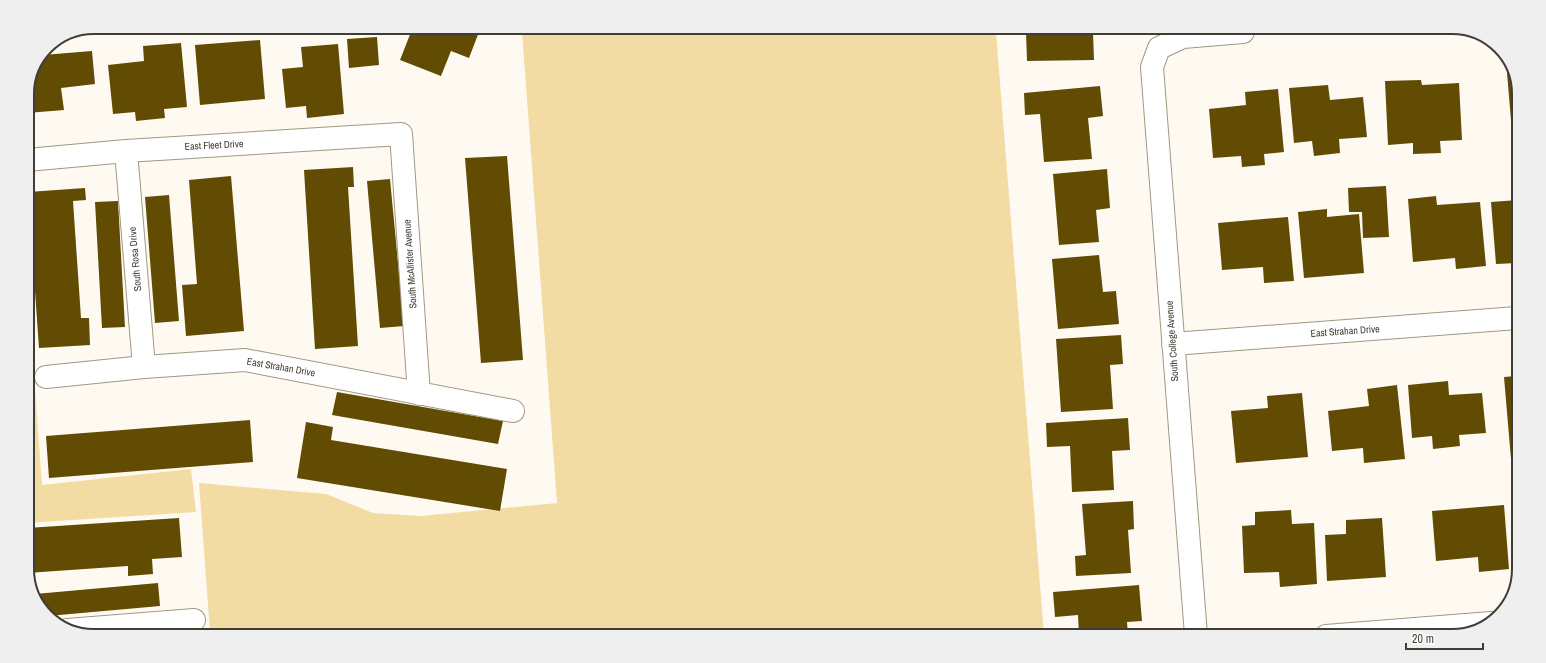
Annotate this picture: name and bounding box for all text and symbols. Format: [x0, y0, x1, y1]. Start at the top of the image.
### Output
street label: East Fleet Drive [184, 137, 244, 153]
street label: South McAllister Avenue [400, 219, 420, 309]
street label: South Rosa Drive [126, 226, 144, 292]
street label: South College Avenue [1163, 300, 1181, 382]
street label: East Strahan Drive [1310, 322, 1380, 340]
street label: East Strahan Drive [246, 355, 317, 379]
scale bar [1406, 625, 1483, 651]
text: 20 m [1412, 631, 1434, 647]

